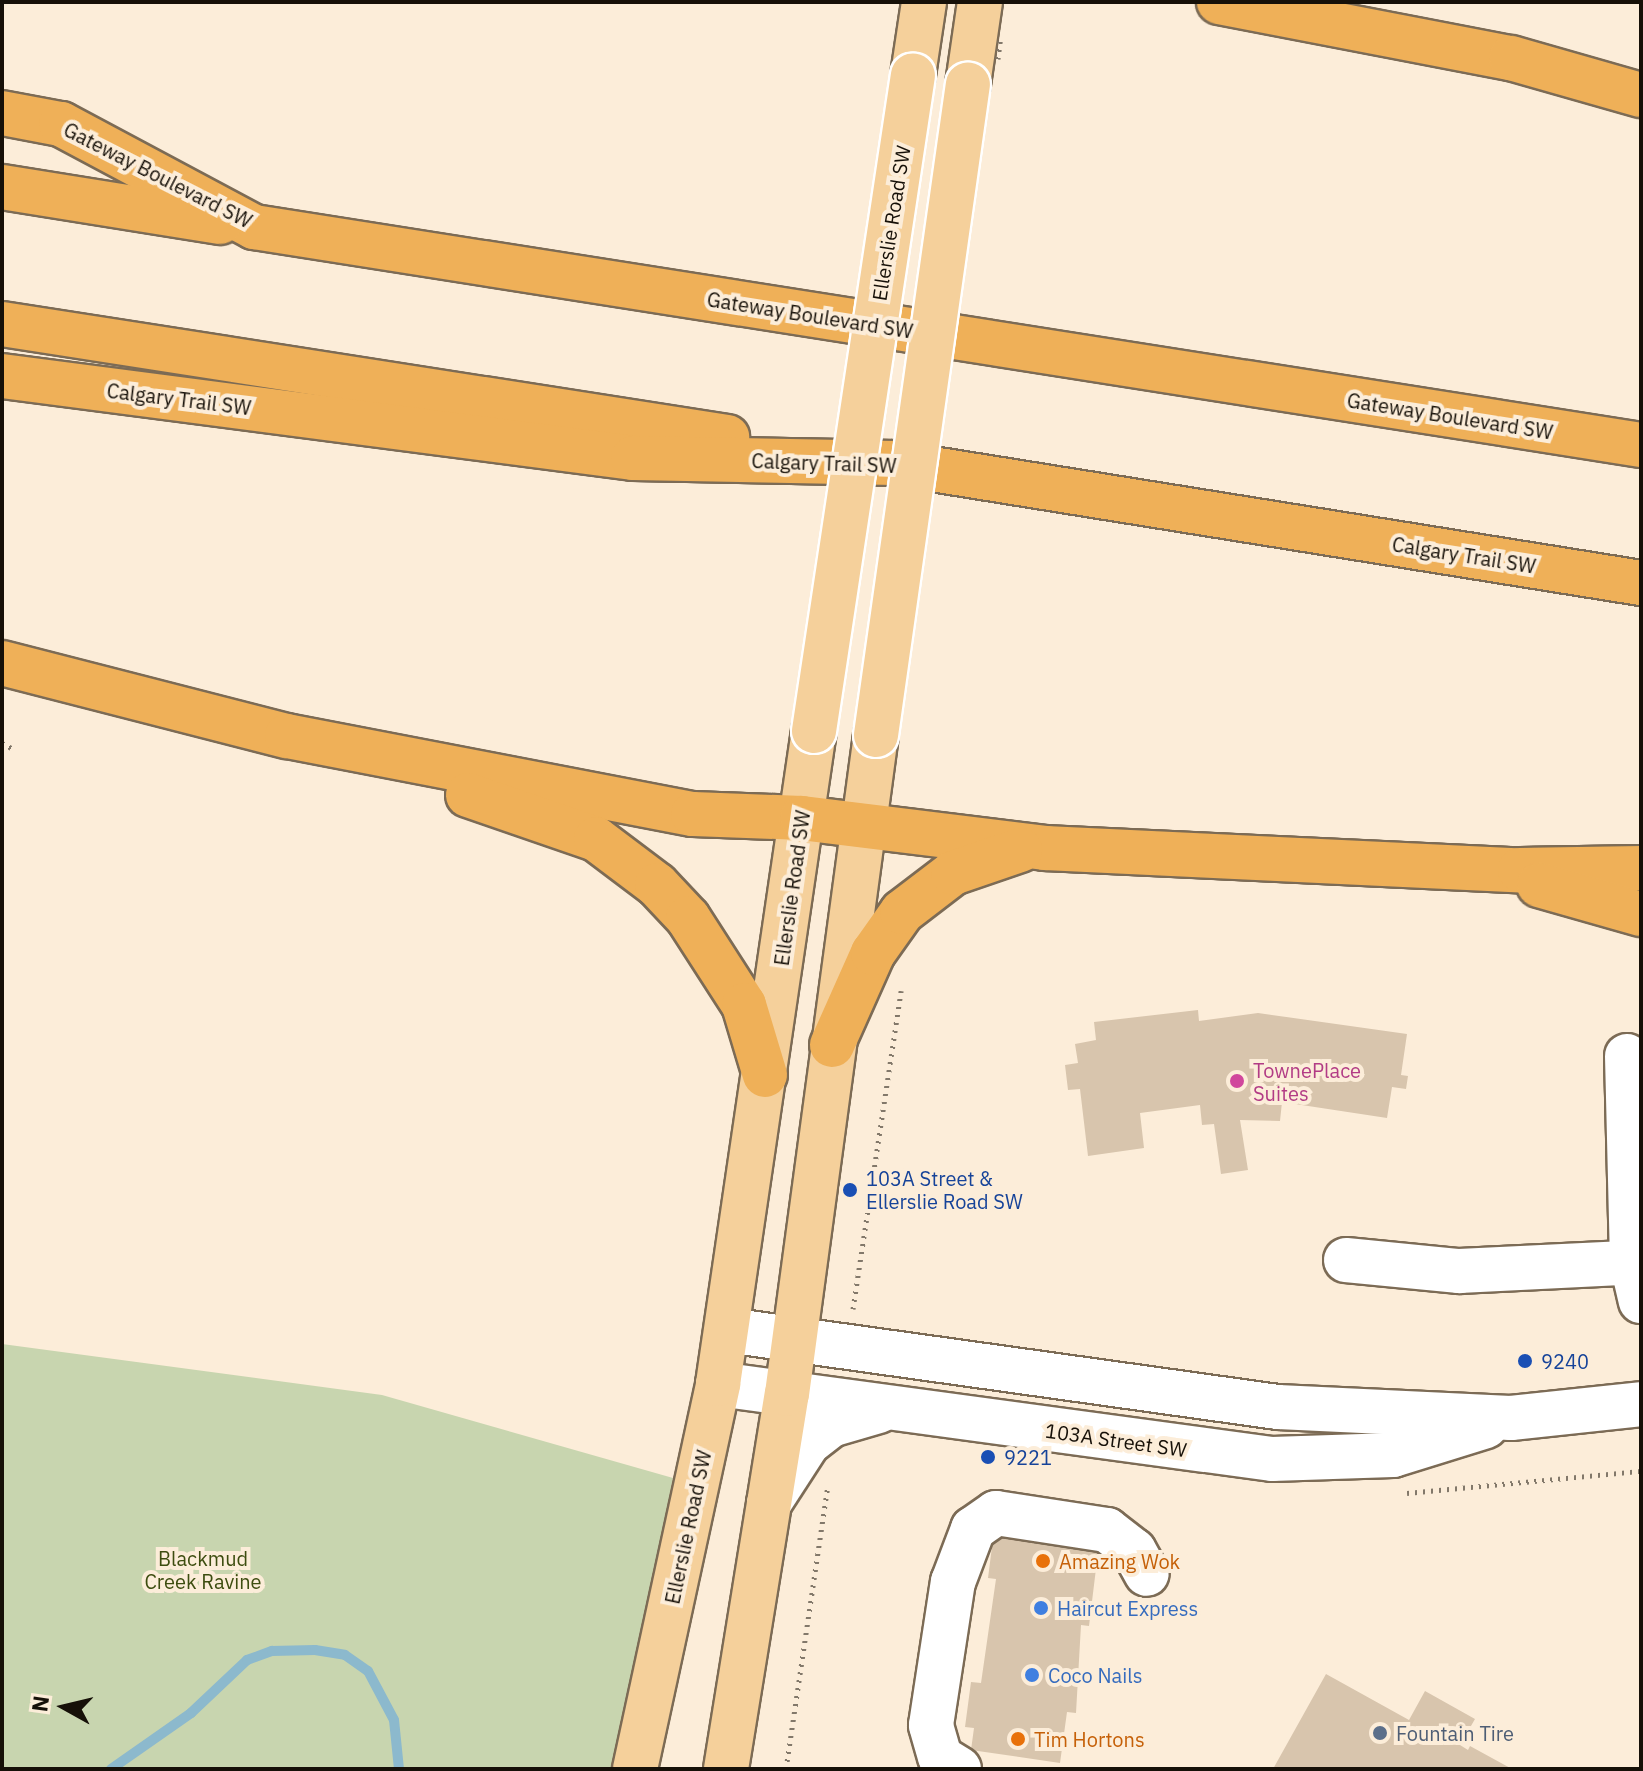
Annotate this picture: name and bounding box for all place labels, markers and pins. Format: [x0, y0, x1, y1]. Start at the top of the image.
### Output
place label: TownePlace Suites [1253, 1058, 1361, 1105]
marker: TownePlace Suites [1228, 1072, 1246, 1090]
place label: 103A Street & Ellerslie Road SW [866, 1166, 1023, 1213]
marker: 103A Street & Ellerslie Road SW [841, 1181, 859, 1199]
place label: 9240 [1541, 1349, 1589, 1373]
marker: 9240 [1516, 1352, 1534, 1370]
place label: 9221 [1004, 1445, 1052, 1469]
marker: 9221 [979, 1448, 997, 1466]
place label: Amazing Wok [1059, 1549, 1180, 1573]
marker: Amazing Wok [1034, 1552, 1052, 1570]
place label: Haircut Express [1057, 1596, 1198, 1620]
marker: Haircut Express [1032, 1599, 1050, 1617]
place label: Coco Nails [1048, 1663, 1142, 1687]
marker: Coco Nails [1023, 1666, 1041, 1684]
place label: Fountain Tire [1396, 1721, 1514, 1745]
marker: Fountain Tire [1371, 1724, 1389, 1742]
place label: Tim Hortons [1034, 1727, 1145, 1751]
marker: Tim Hortons [1009, 1730, 1027, 1748]

